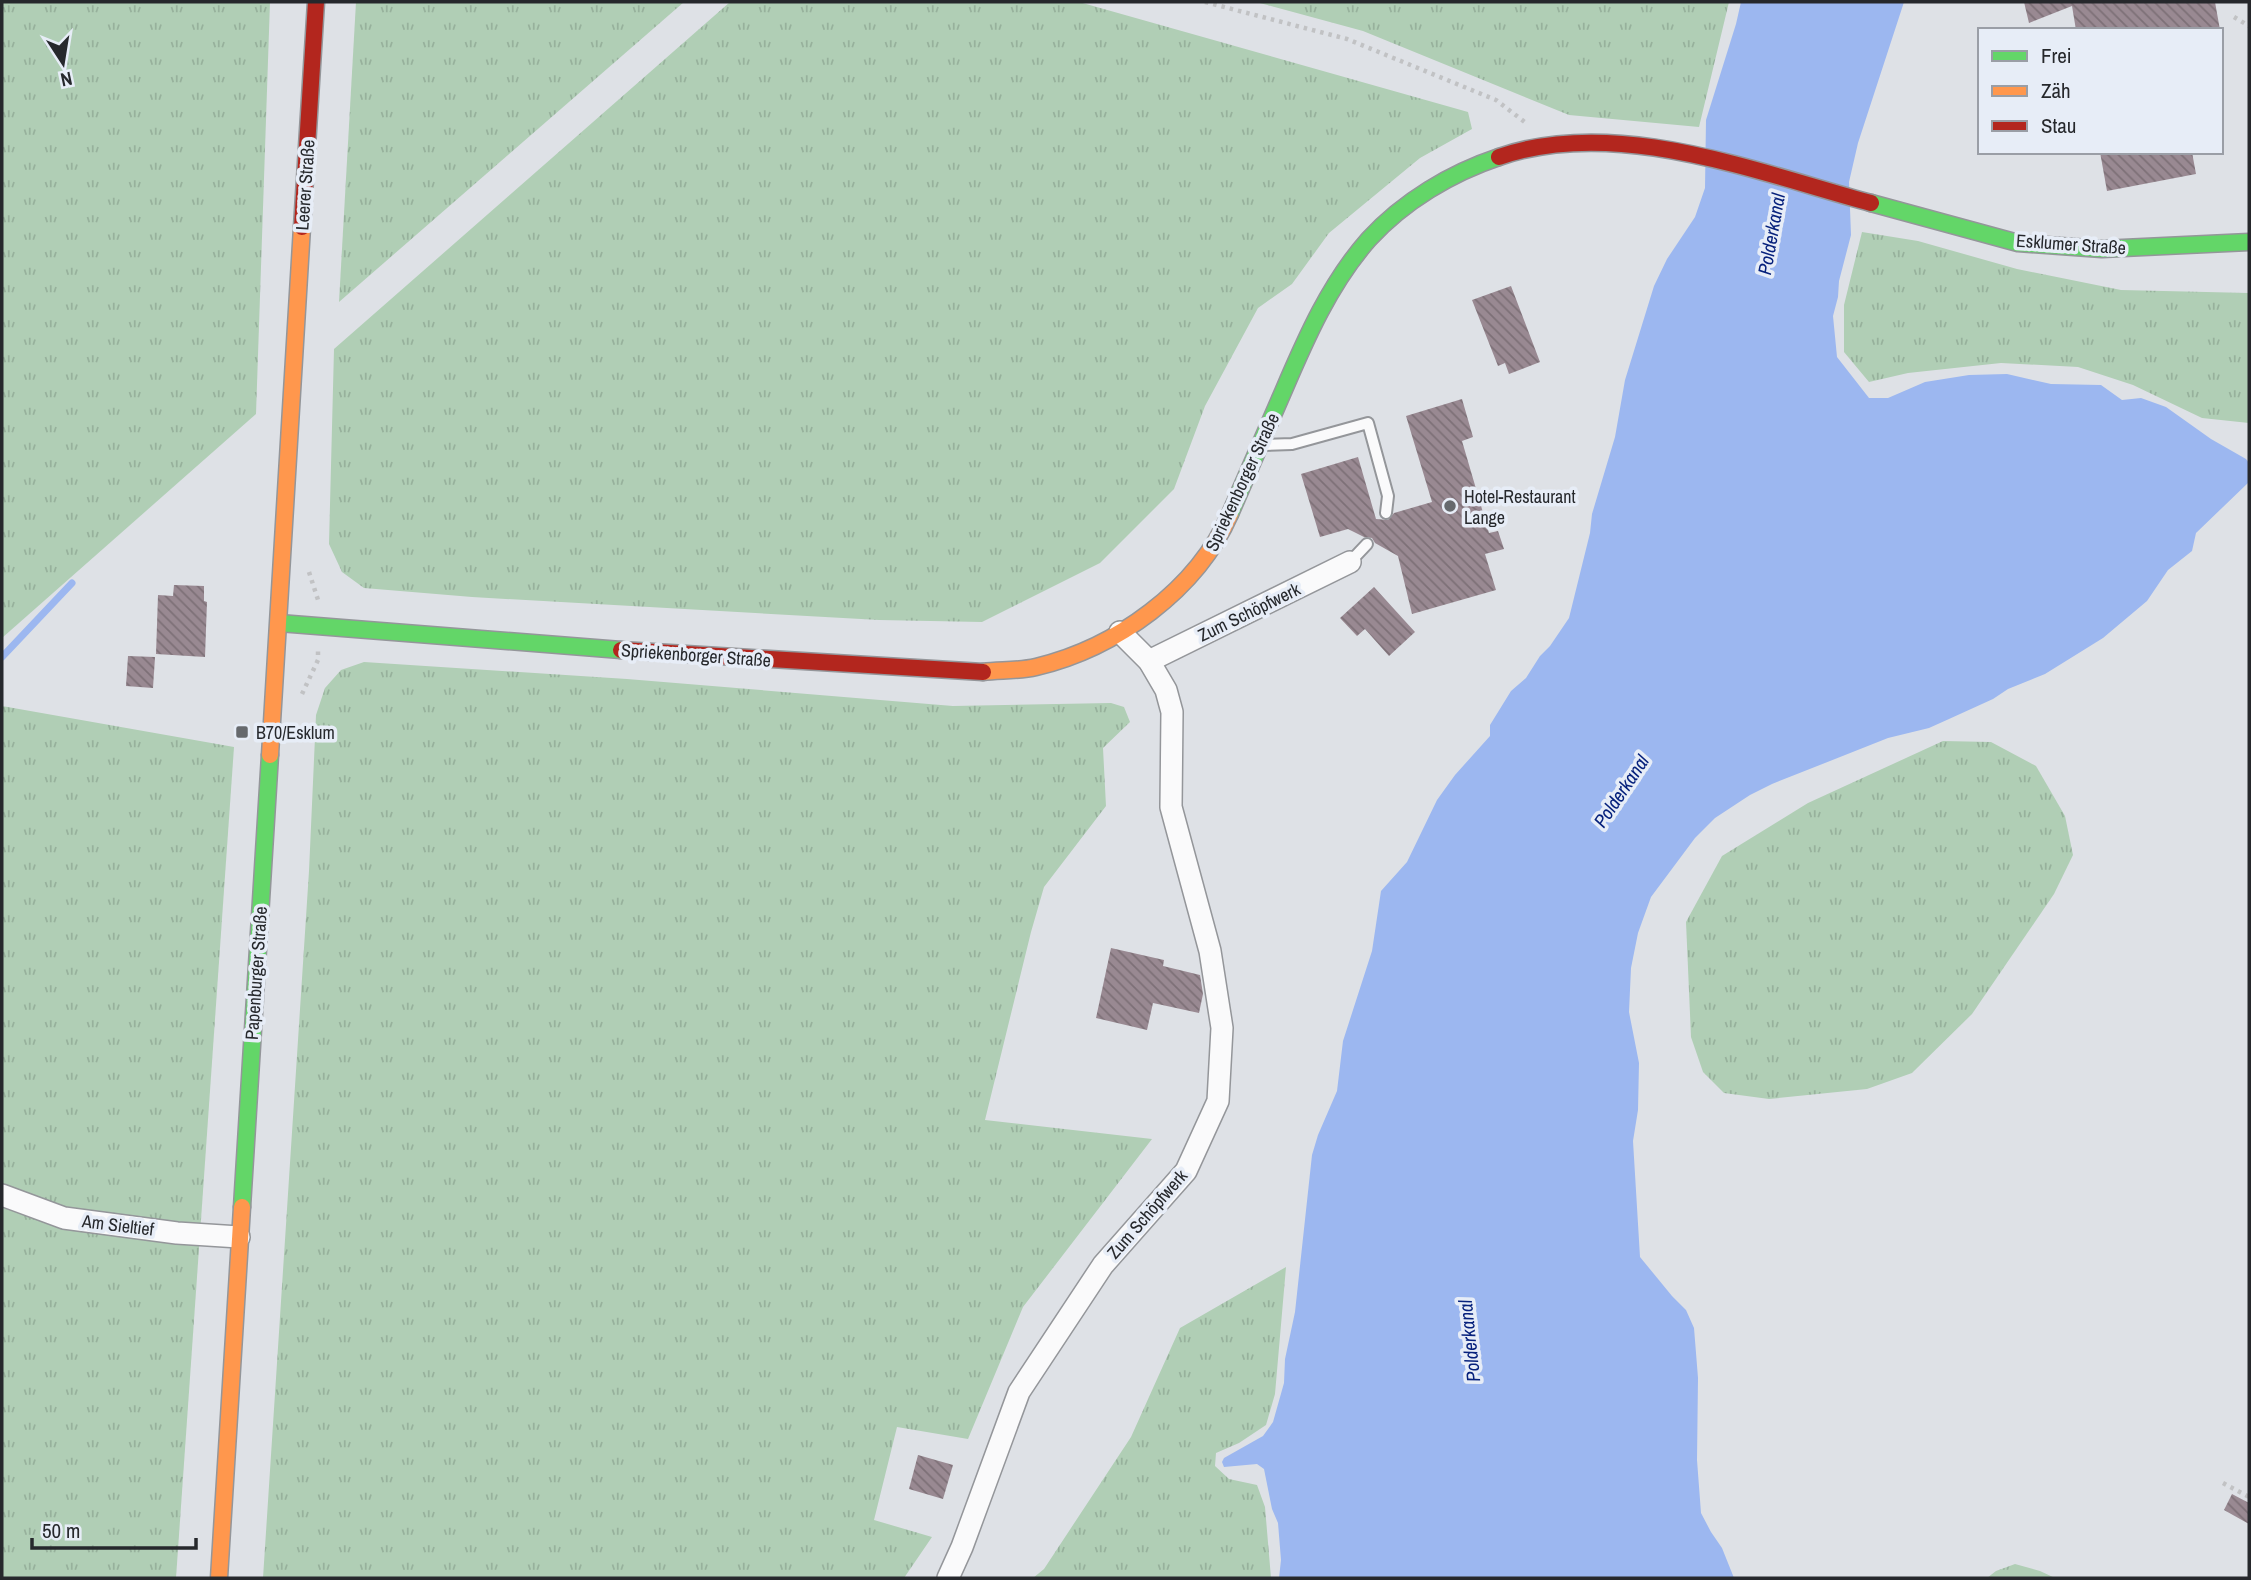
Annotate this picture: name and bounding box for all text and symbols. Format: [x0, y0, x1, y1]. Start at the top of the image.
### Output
north arrow [28, 28, 98, 98]
legend [1978, 28, 2223, 154]
text: Frei [2041, 41, 2072, 70]
text: N [58, 66, 75, 94]
text: Zäh [2041, 76, 2071, 105]
text: Stau [2041, 111, 2076, 140]
street label: Leerer Straße [289, 139, 321, 231]
water label: Polderkanal [1751, 191, 1791, 277]
street label: Esklumer Straße [2015, 228, 2127, 260]
street label: Spriekenborger Straße [1199, 409, 1285, 555]
place label: Hotel-Restaurant Lange [1464, 484, 1576, 530]
marker: Hotel-Restaurant Lange [1442, 498, 1458, 514]
street label: Zum Schöpfwerk [1194, 576, 1305, 648]
street label: Spriekenborger Straße [620, 637, 772, 673]
place label: B70/Esklum [256, 720, 335, 745]
marker: B70/Esklum [234, 724, 250, 740]
water label: Polderkanal [1587, 749, 1655, 832]
street label: Papenburger Straße [239, 905, 273, 1041]
street label: Zum Schöpfwerk [1101, 1164, 1193, 1264]
street label: Am Sieltief [80, 1208, 156, 1242]
water label: Polderkanal [1452, 1298, 1486, 1383]
scale bar [32, 1506, 196, 1550]
text: 50 m [42, 1516, 80, 1545]

